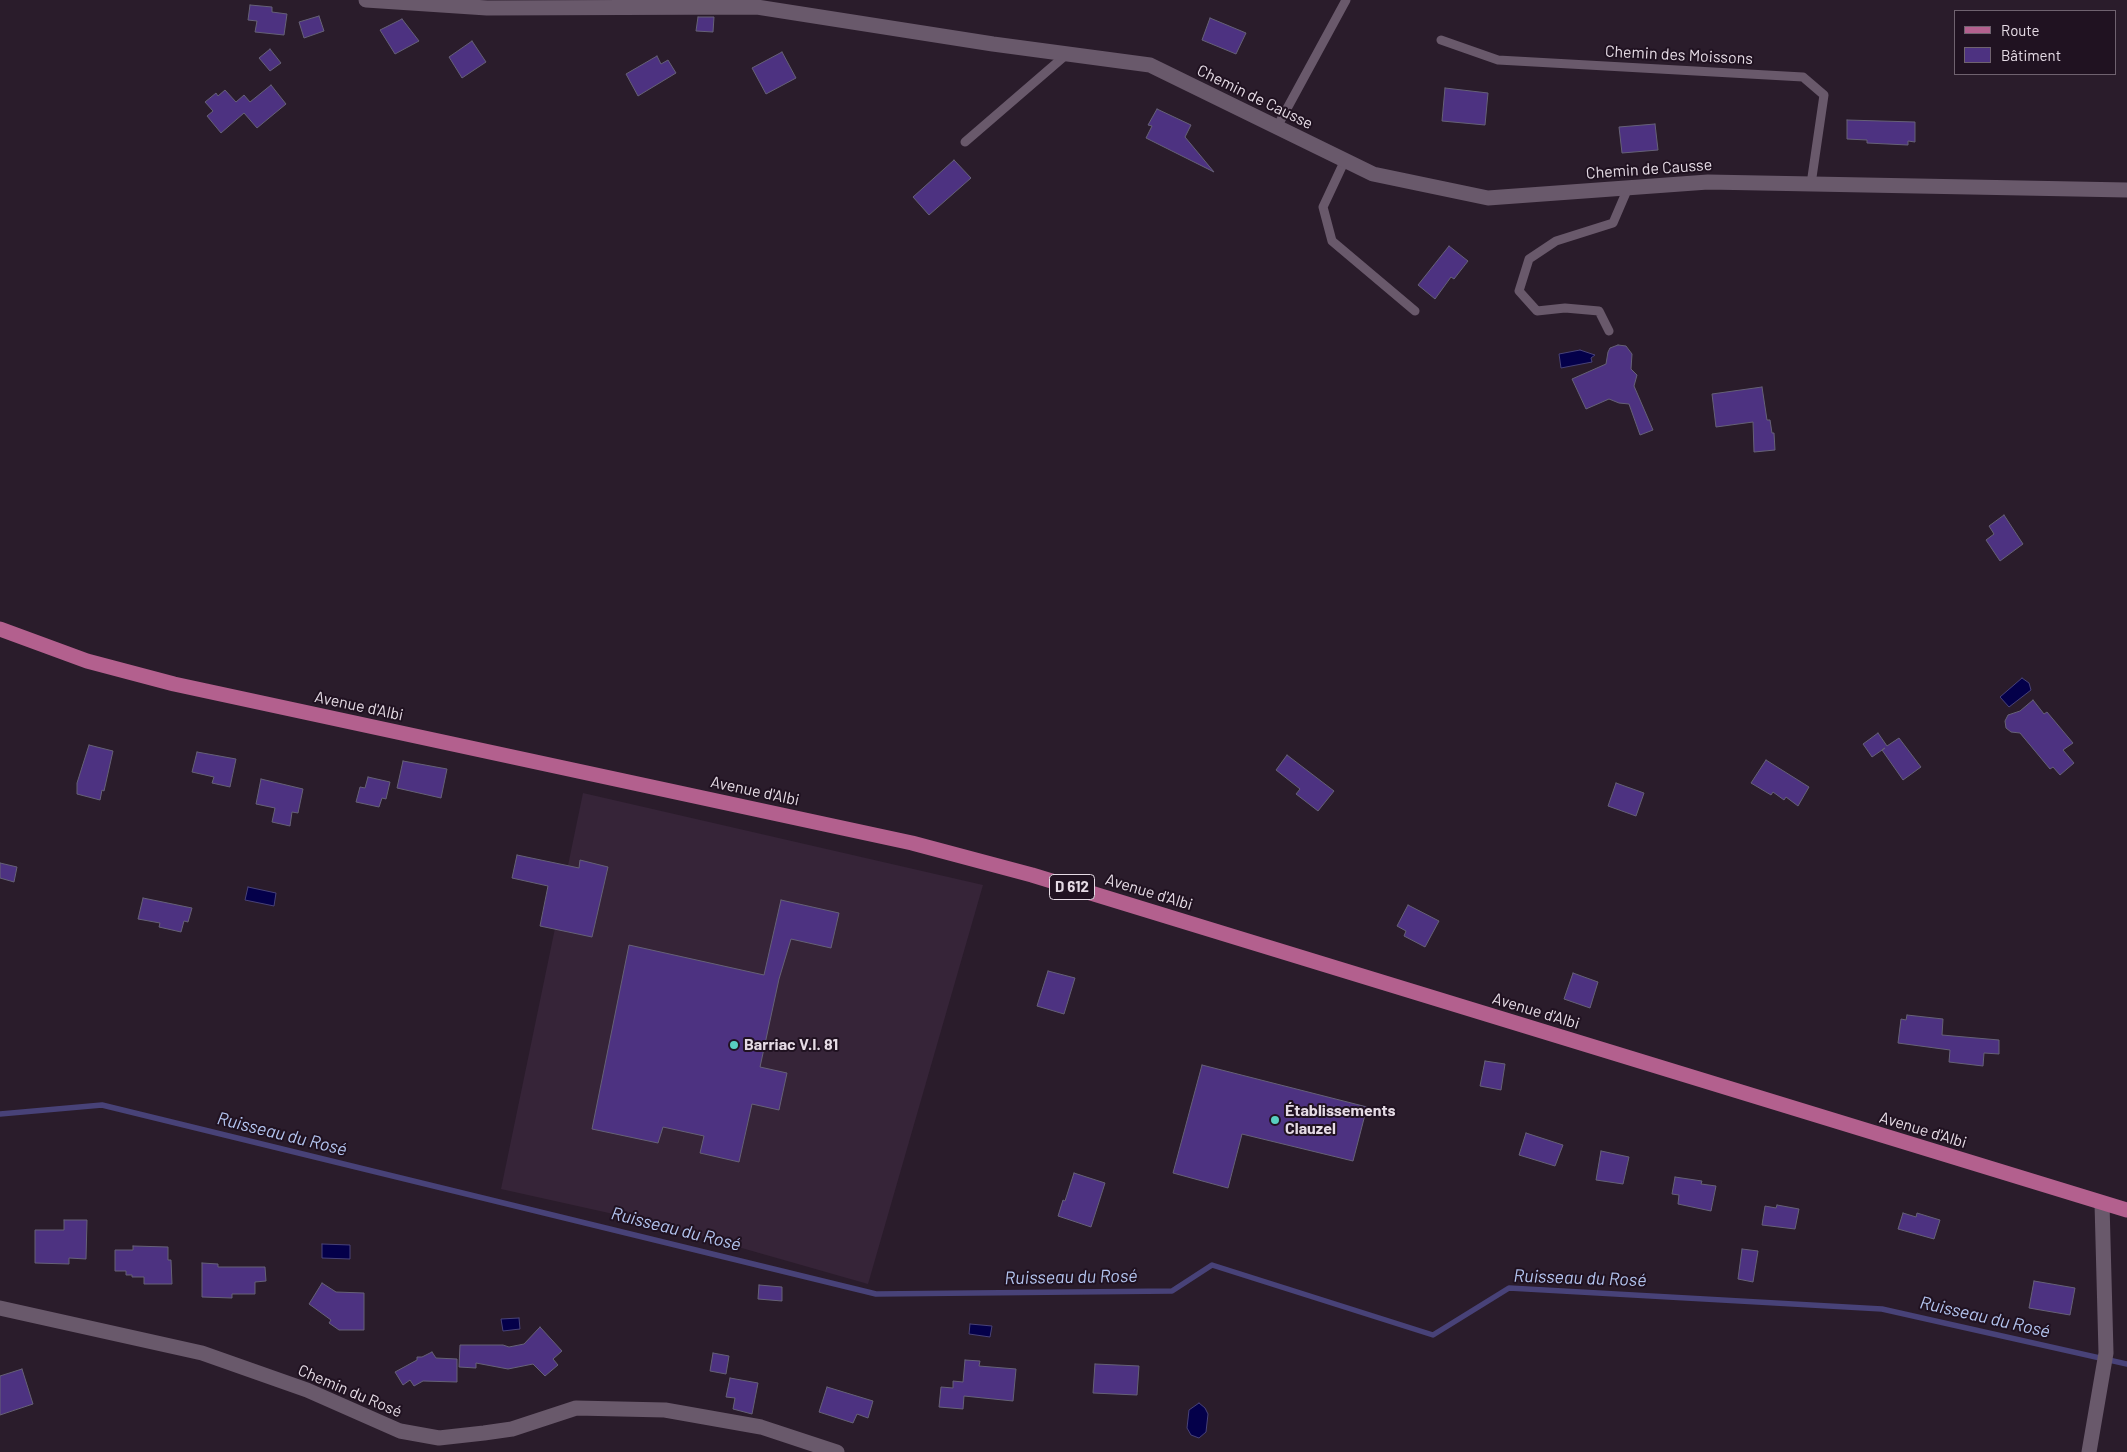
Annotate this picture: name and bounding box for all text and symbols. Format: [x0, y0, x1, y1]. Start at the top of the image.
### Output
legend [1954, 10, 2117, 75]
text: Route [2001, 21, 2040, 39]
street label: Chemin des Moissons [1604, 42, 1754, 68]
text: Bâtiment [2001, 46, 2061, 64]
street label: Chemin de Causse [1194, 61, 1316, 133]
street label: Chemin de Causse [1585, 155, 1713, 183]
street label: Avenue d'Albi [313, 687, 405, 725]
street label: Avenue d'Albi [709, 772, 801, 810]
street label: Avenue d'Albi [1103, 870, 1195, 914]
road number: D 612 [1050, 874, 1094, 900]
street label: Avenue d'Albi [1490, 989, 1582, 1033]
place label: Barriac V.I. 81 [744, 1035, 838, 1055]
marker: Barriac V.I. 81 [728, 1039, 740, 1051]
place label: Établissements Clauzel [1285, 1101, 1396, 1139]
water label: Ruisseau du Rosé [215, 1107, 349, 1161]
street label: Avenue d'Albi [1877, 1108, 1969, 1152]
marker: Établissements Clauzel [1269, 1114, 1281, 1126]
water label: Ruisseau du Rosé [609, 1202, 743, 1256]
water label: Ruisseau du Rosé [1004, 1265, 1138, 1289]
water label: Ruisseau du Rosé [1513, 1265, 1647, 1291]
water label: Ruisseau du Rosé [1918, 1292, 2052, 1342]
street label: Chemin du Rosé [295, 1360, 405, 1422]

